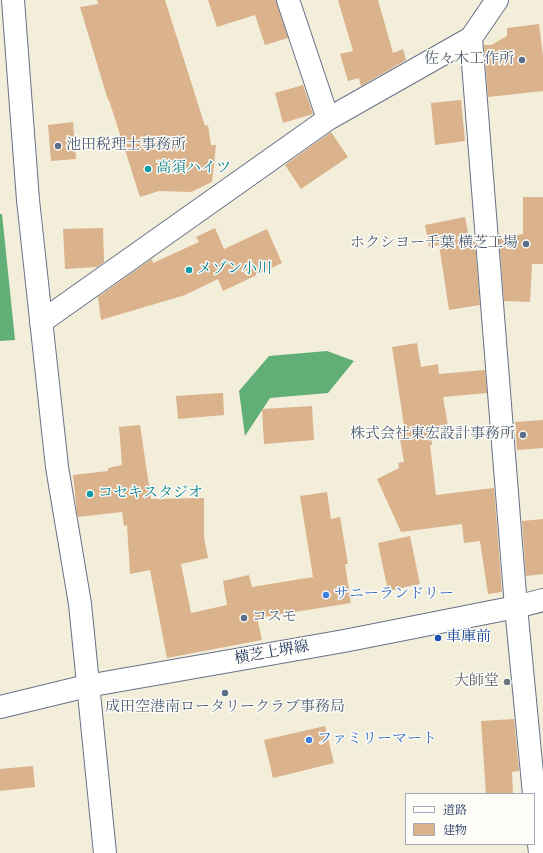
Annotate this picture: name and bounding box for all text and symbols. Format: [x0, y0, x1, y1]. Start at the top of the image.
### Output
place label: 佐々木工作所 [424, 51, 514, 69]
marker: 佐々木工作所 [517, 55, 527, 65]
place label: 池田税理士事務所 [66, 137, 186, 155]
marker: 池田税理士事務所 [53, 141, 63, 151]
place label: 高須ハイツ [156, 160, 231, 178]
marker: 高須ハイツ [143, 164, 153, 174]
place label: ホクシヨー千葉 横芝工場 [350, 235, 518, 253]
marker: ホクシヨー千葉 横芝工場 [521, 239, 531, 249]
place label: メゾン小川 [197, 261, 272, 279]
marker: メゾン小川 [184, 265, 194, 275]
place label: 株式会社東宏設計事務所 [350, 426, 515, 444]
marker: 株式会社東宏設計事務所 [518, 430, 528, 440]
place label: コセキスタジオ [98, 485, 203, 503]
marker: コセキスタジオ [85, 489, 95, 499]
place label: サニーランドリー [334, 586, 454, 604]
marker: サニーランドリー [321, 590, 331, 600]
place label: コスモ [252, 609, 297, 627]
marker: コスモ [239, 613, 249, 623]
place label: 車庫前 [446, 629, 491, 647]
marker: 車庫前 [433, 633, 443, 643]
street label: 横芝上堺線 [234, 639, 310, 669]
place label: 大師堂 [454, 673, 499, 691]
marker: 大師堂 [502, 677, 512, 687]
marker: 成田空港南ロータリークラブ事務局 [220, 688, 230, 698]
place label: 成田空港南ロータリークラブ事務局 [105, 699, 345, 717]
place label: ファミリーマート [317, 731, 437, 749]
marker: ファミリーマート [304, 735, 314, 745]
legend [405, 793, 535, 845]
text: 道路 [443, 803, 467, 819]
text: 建物 [443, 823, 467, 839]

